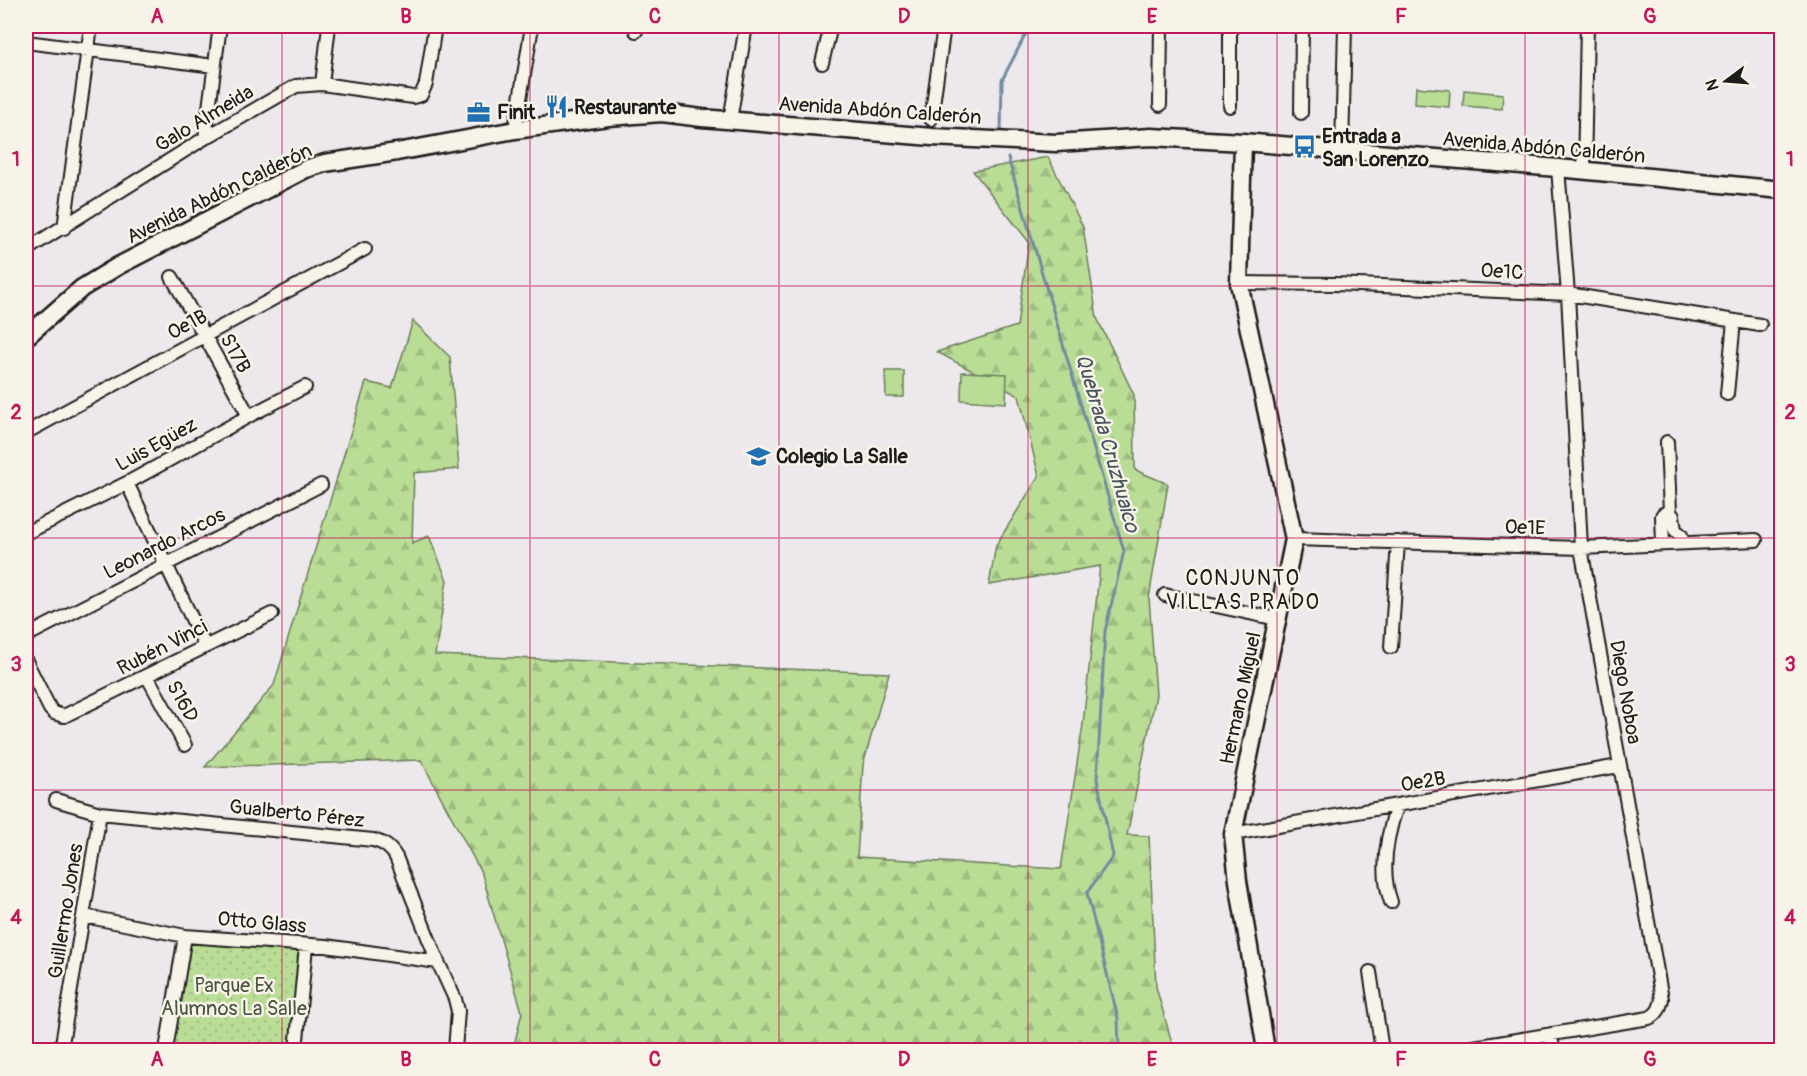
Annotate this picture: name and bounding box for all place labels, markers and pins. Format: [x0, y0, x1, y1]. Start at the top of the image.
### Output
restaurant icon: Restaurante [543, 94, 569, 120]
place label: Restaurante [574, 95, 677, 120]
office icon: Finit [466, 99, 492, 125]
place label: Finit [497, 100, 536, 125]
place label: Entrada a San Lorenzo [1322, 124, 1429, 172]
bus stop icon: Entrada a San Lorenzo [1291, 134, 1317, 160]
school or university icon: Colegio La Salle [745, 443, 771, 469]
place label: Colegio La Salle [776, 444, 909, 469]

